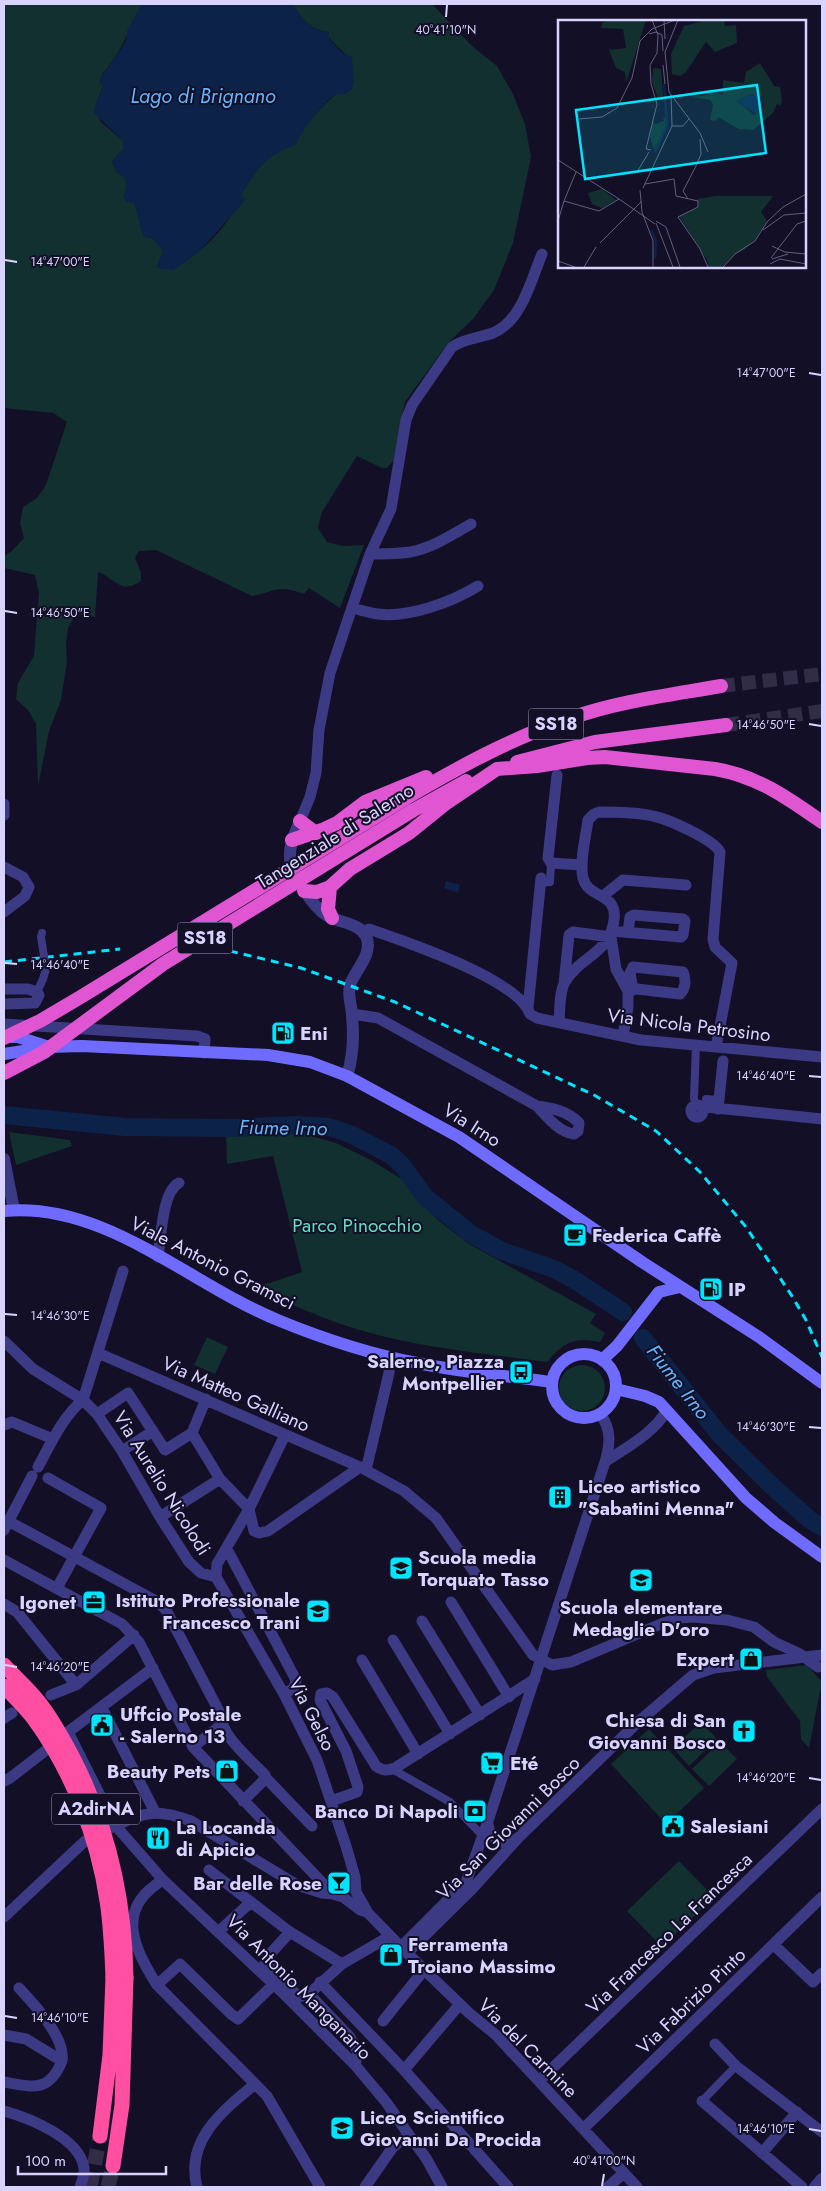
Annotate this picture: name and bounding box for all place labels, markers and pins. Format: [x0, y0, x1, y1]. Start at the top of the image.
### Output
fuel station icon: Eni [270, 1020, 296, 1046]
place label: Eni [300, 1020, 328, 1047]
cafe icon: Federica Caffè [562, 1222, 588, 1248]
place label: Federica Caffè [592, 1222, 721, 1249]
fuel station icon: IP [698, 1276, 724, 1302]
place label: IP [728, 1276, 746, 1303]
place label: Salerno, Piazza Montpellier [367, 1348, 504, 1397]
bus stop icon: Salerno, Piazza Montpellier [508, 1359, 534, 1385]
place label: Liceo artistico "Sabatini Menna" [578, 1473, 734, 1522]
building icon: Liceo artistico "Sabatini Menna" [547, 1484, 573, 1510]
place label: Scuola media Torquato Tasso [418, 1544, 549, 1593]
school or university icon: Scuola media Torquato Tasso [388, 1555, 414, 1581]
school or university icon: Scuola elementare Medaglie D'oro [628, 1567, 654, 1593]
place label: Istituto Professionale Francesco Trani [115, 1587, 300, 1636]
place label: Igonet [19, 1589, 76, 1616]
office icon: Igonet [81, 1589, 107, 1615]
place label: Scuola elementare Medaglie D'oro [559, 1594, 723, 1643]
school or university icon: Istituto Professionale Francesco Trani [305, 1598, 331, 1624]
place label: Expert [676, 1646, 734, 1673]
shop icon: Expert [738, 1646, 764, 1672]
place label: Uffcio Postale - Salerno 13 [120, 1701, 241, 1750]
place label: Chiesa di San Giovanni Bosco [588, 1707, 726, 1756]
public building icon: Uffcio Postale - Salerno 13 [89, 1712, 115, 1738]
church icon: Chiesa di San Giovanni Bosco [731, 1718, 757, 1744]
supermarket icon: Eté [479, 1750, 505, 1776]
place label: Eté [510, 1750, 538, 1777]
place label: Beauty Pets [107, 1758, 210, 1785]
shop icon: Beauty Pets [214, 1758, 240, 1784]
place label: Banco Di Napoli [314, 1798, 458, 1825]
bank icon: Banco Di Napoli [462, 1798, 488, 1824]
public building icon: Salesiani [660, 1813, 686, 1839]
place label: Salesiani [690, 1813, 768, 1840]
place label: La Locanda di Apicio [176, 1814, 276, 1863]
restaurant icon: La Locanda di Apicio [145, 1825, 171, 1851]
place label: Bar delle Rose [193, 1870, 322, 1897]
bar icon: Bar delle Rose [326, 1870, 352, 1896]
place label: Ferramenta Troiano Massimo [408, 1931, 556, 1980]
shop icon: Ferramenta Troiano Massimo [378, 1942, 404, 1968]
place label: Liceo Scientifico Giovanni Da Procida [360, 2104, 541, 2153]
school or university icon: Liceo Scientifico Giovanni Da Procida [329, 2115, 355, 2141]

